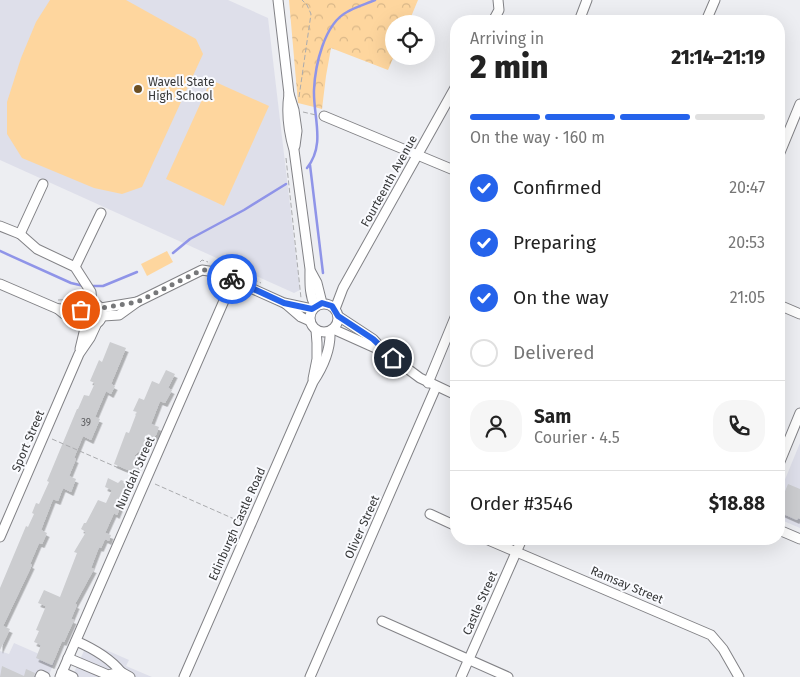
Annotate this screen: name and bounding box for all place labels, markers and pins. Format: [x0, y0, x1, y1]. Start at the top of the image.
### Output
place label: Wavell State High School [148, 75, 215, 103]
marker: Wavell State High School [132, 83, 144, 95]
pin [60, 289, 102, 331]
pin [372, 337, 414, 379]

